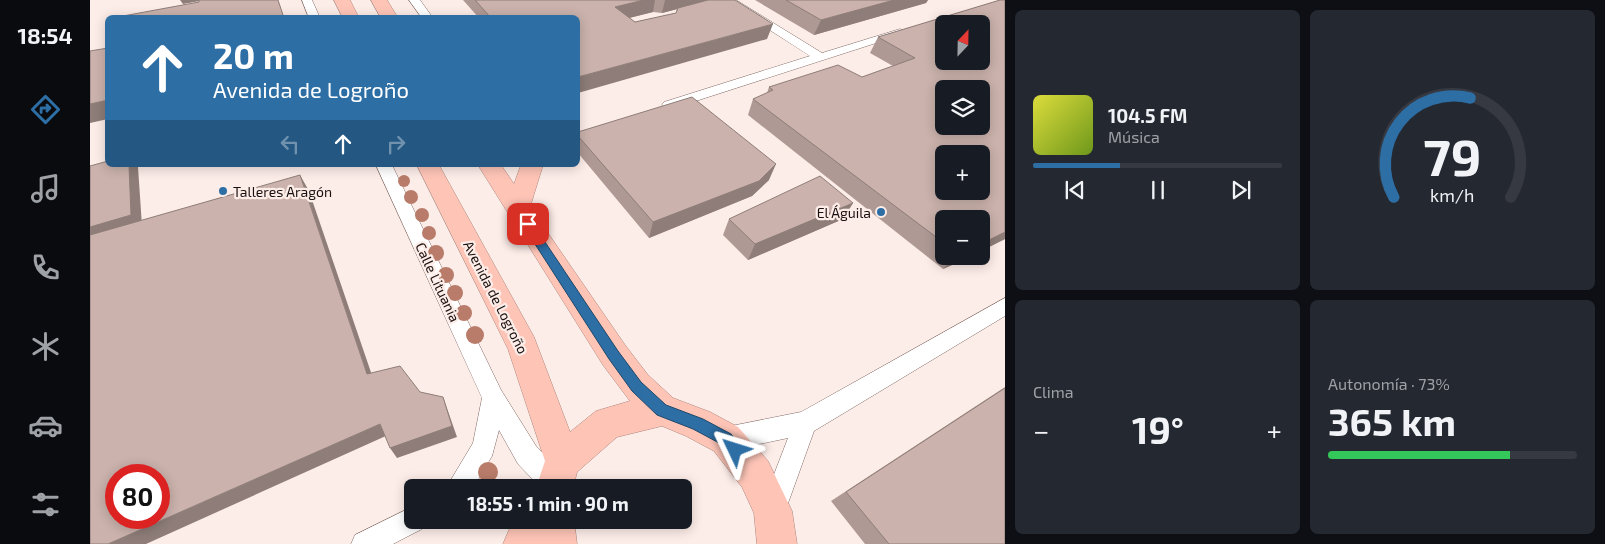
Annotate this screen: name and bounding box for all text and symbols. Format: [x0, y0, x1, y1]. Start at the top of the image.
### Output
north arrow [935, 15, 990, 70]
map controls [935, 15, 990, 265]
text: 18:54 [17, 22, 73, 48]
text: 20 m [213, 34, 294, 76]
icon: ahead [130, 35, 195, 100]
text: Avenida de Logroño [213, 76, 409, 102]
button: layers [935, 80, 990, 135]
icon: directions [28, 92, 63, 127]
text: 104.5 FM [1108, 104, 1188, 127]
text: 79 [1423, 124, 1482, 186]
text: Música [1108, 127, 1160, 146]
icon: left [276, 130, 304, 158]
icon: ahead [329, 130, 357, 158]
icon: right [382, 130, 410, 158]
button: + [935, 145, 990, 200]
icon: music [28, 171, 63, 206]
icon: previous [1061, 176, 1089, 204]
icon: pause [1144, 176, 1172, 204]
icon: next [1227, 176, 1255, 204]
place label: Talleres Aragón [233, 183, 332, 200]
text: km/h [1430, 184, 1475, 206]
marker: Talleres Aragón [217, 185, 229, 197]
pin [507, 203, 549, 245]
place label: El Águila [817, 204, 871, 221]
marker: El Águila [875, 206, 887, 218]
icon: arrive [514, 210, 542, 238]
button: − [935, 210, 990, 265]
street label: Avenida de Logroño [460, 238, 532, 356]
street label: Calle Lituania [412, 240, 464, 324]
icon: phone [28, 250, 63, 285]
icon: climate [28, 329, 63, 364]
text: Autonomía · 73% [1328, 374, 1450, 393]
text: Clima [1033, 382, 1074, 401]
text: 365 km [1328, 398, 1456, 444]
text: 19° [1132, 406, 1184, 452]
icon: car [28, 408, 63, 443]
text: − [1033, 413, 1049, 447]
text: + [1267, 413, 1282, 447]
position arrow [708, 423, 760, 475]
speed limit sign: 80 [105, 464, 170, 529]
icon: filters [28, 487, 63, 522]
text: 18:55 · 1 min · 90 m [467, 492, 629, 515]

